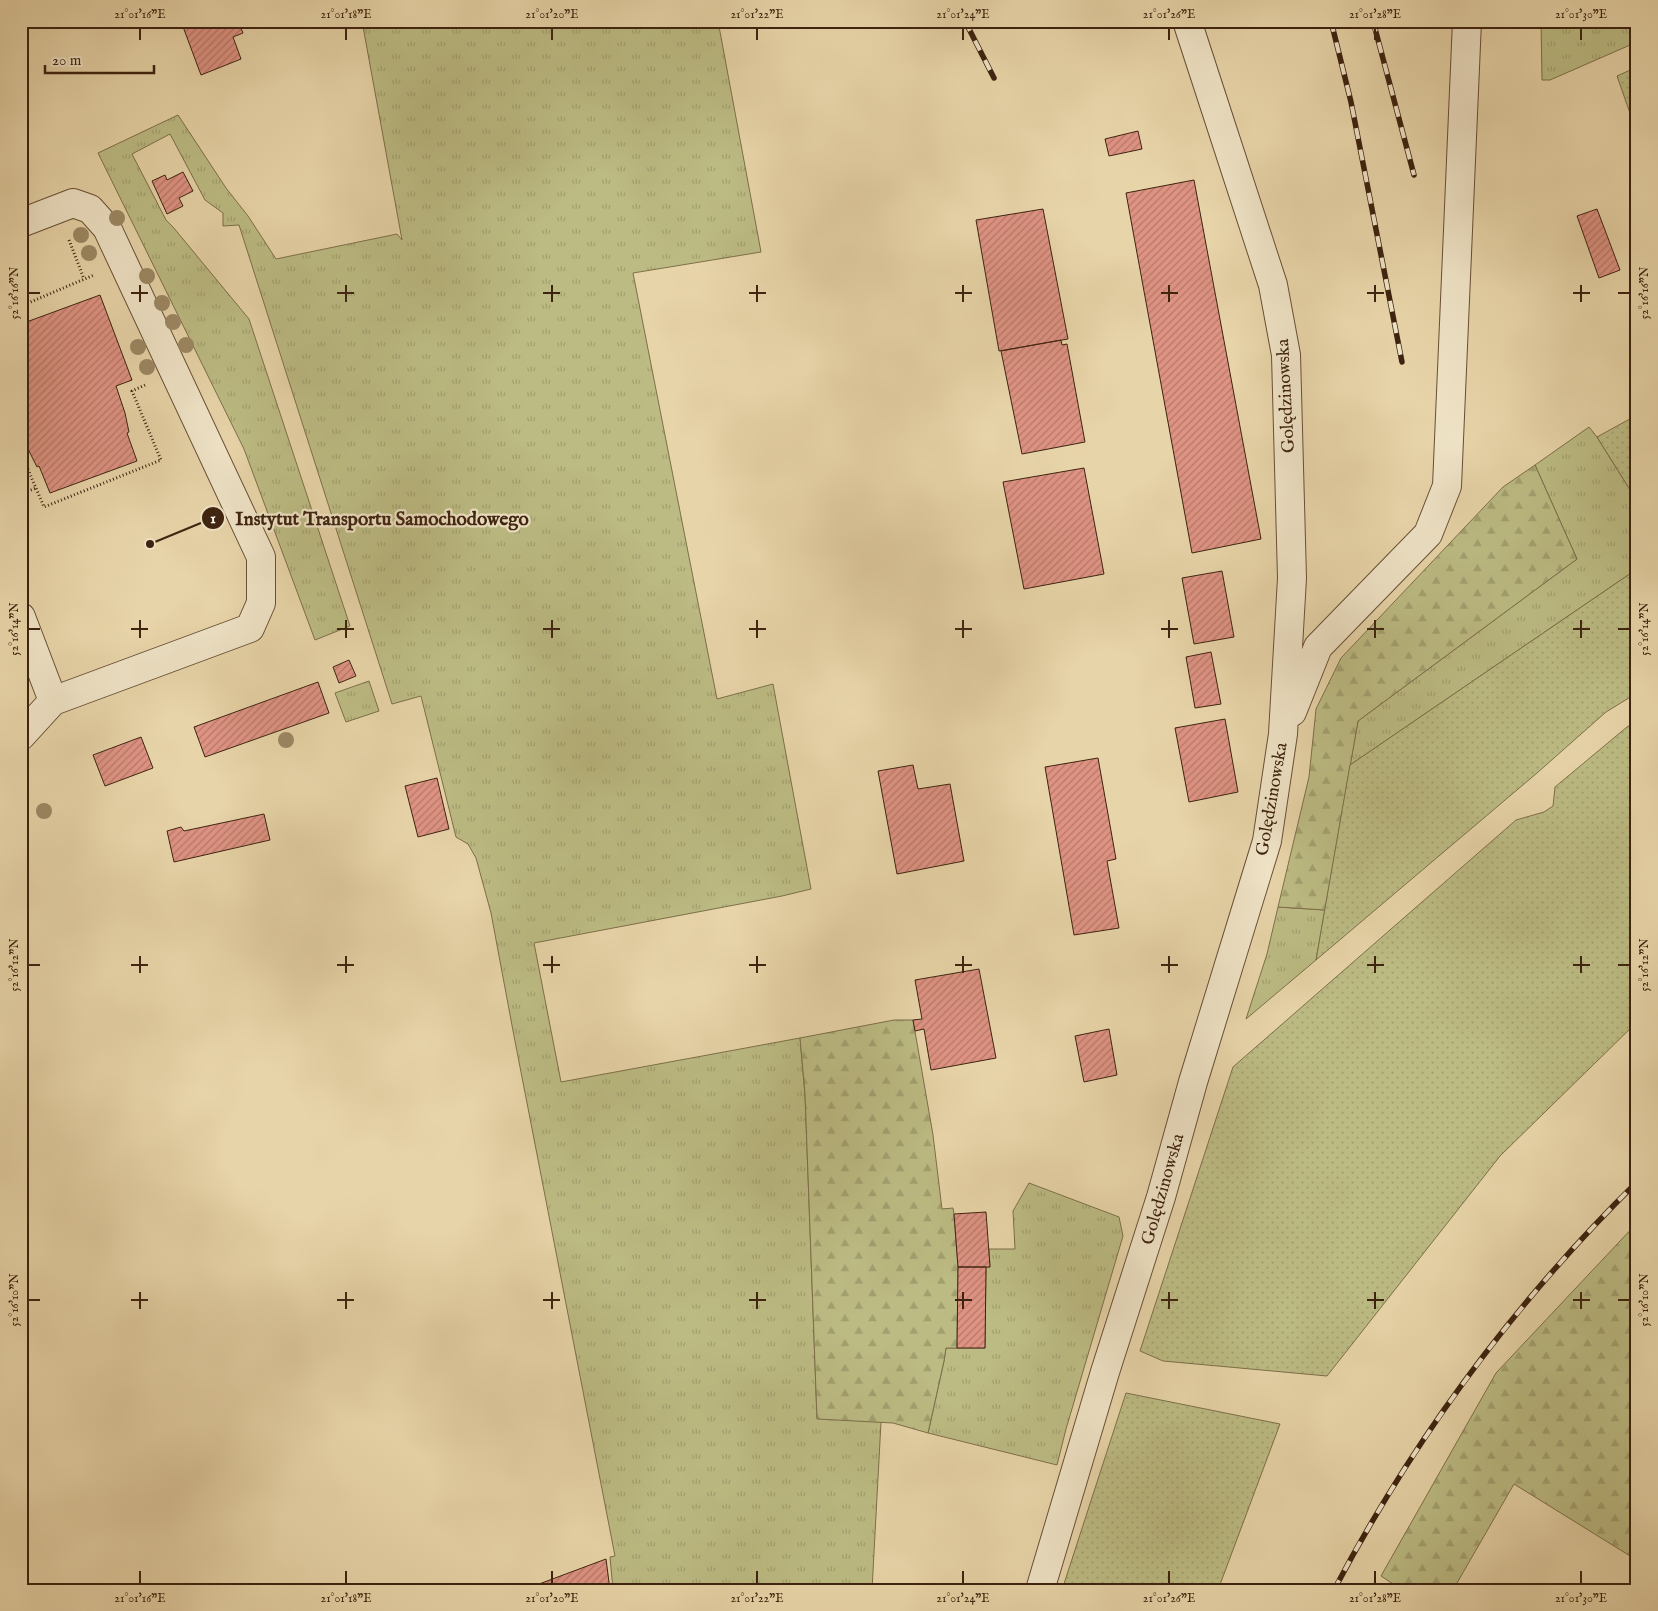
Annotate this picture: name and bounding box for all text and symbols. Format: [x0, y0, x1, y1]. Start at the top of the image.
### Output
text: 21°01'16"E [114, 7, 166, 22]
text: 21°01'18"E [321, 7, 371, 22]
text: 21°01'20"E [525, 7, 579, 22]
text: 21°01'22"E [730, 7, 784, 22]
text: 21°01'24"E [936, 7, 990, 22]
text: 21°01'26"E [1143, 7, 1195, 22]
text: 21°01'28"E [1349, 7, 1401, 22]
text: 21°01'30"E [1555, 7, 1607, 22]
scale bar [45, 42, 154, 74]
text: 20 m [52, 51, 82, 70]
text: 52°16'16"N [7, 266, 22, 319]
text: 52°16'16"N [1637, 266, 1652, 319]
street label: Golędzinowska [1272, 338, 1301, 454]
callout: Instytut Transportu Samochodowego [201, 501, 539, 535]
text: Instytut Transportu Samochodowego [235, 508, 529, 532]
text: 1 [210, 509, 216, 528]
text: 52°16'14"N [7, 602, 22, 656]
text: 52°16'14"N [1637, 602, 1652, 656]
street label: Golędzinowska [1251, 741, 1294, 858]
text: 52°16'12"N [7, 938, 22, 992]
text: 52°16'12"N [1637, 938, 1652, 992]
street label: Golędzinowska [1137, 1131, 1190, 1248]
text: 52°16'10"N [7, 1273, 22, 1327]
text: 52°16'10"N [1637, 1273, 1652, 1327]
text: 21°01'16"E [114, 1591, 166, 1606]
text: 21°01'18"E [321, 1591, 371, 1606]
text: 21°01'20"E [525, 1591, 579, 1606]
text: 21°01'22"E [730, 1591, 784, 1606]
text: 21°01'24"E [936, 1591, 990, 1606]
text: 21°01'26"E [1143, 1591, 1195, 1606]
text: 21°01'28"E [1349, 1591, 1401, 1606]
text: 21°01'30"E [1555, 1591, 1607, 1606]

